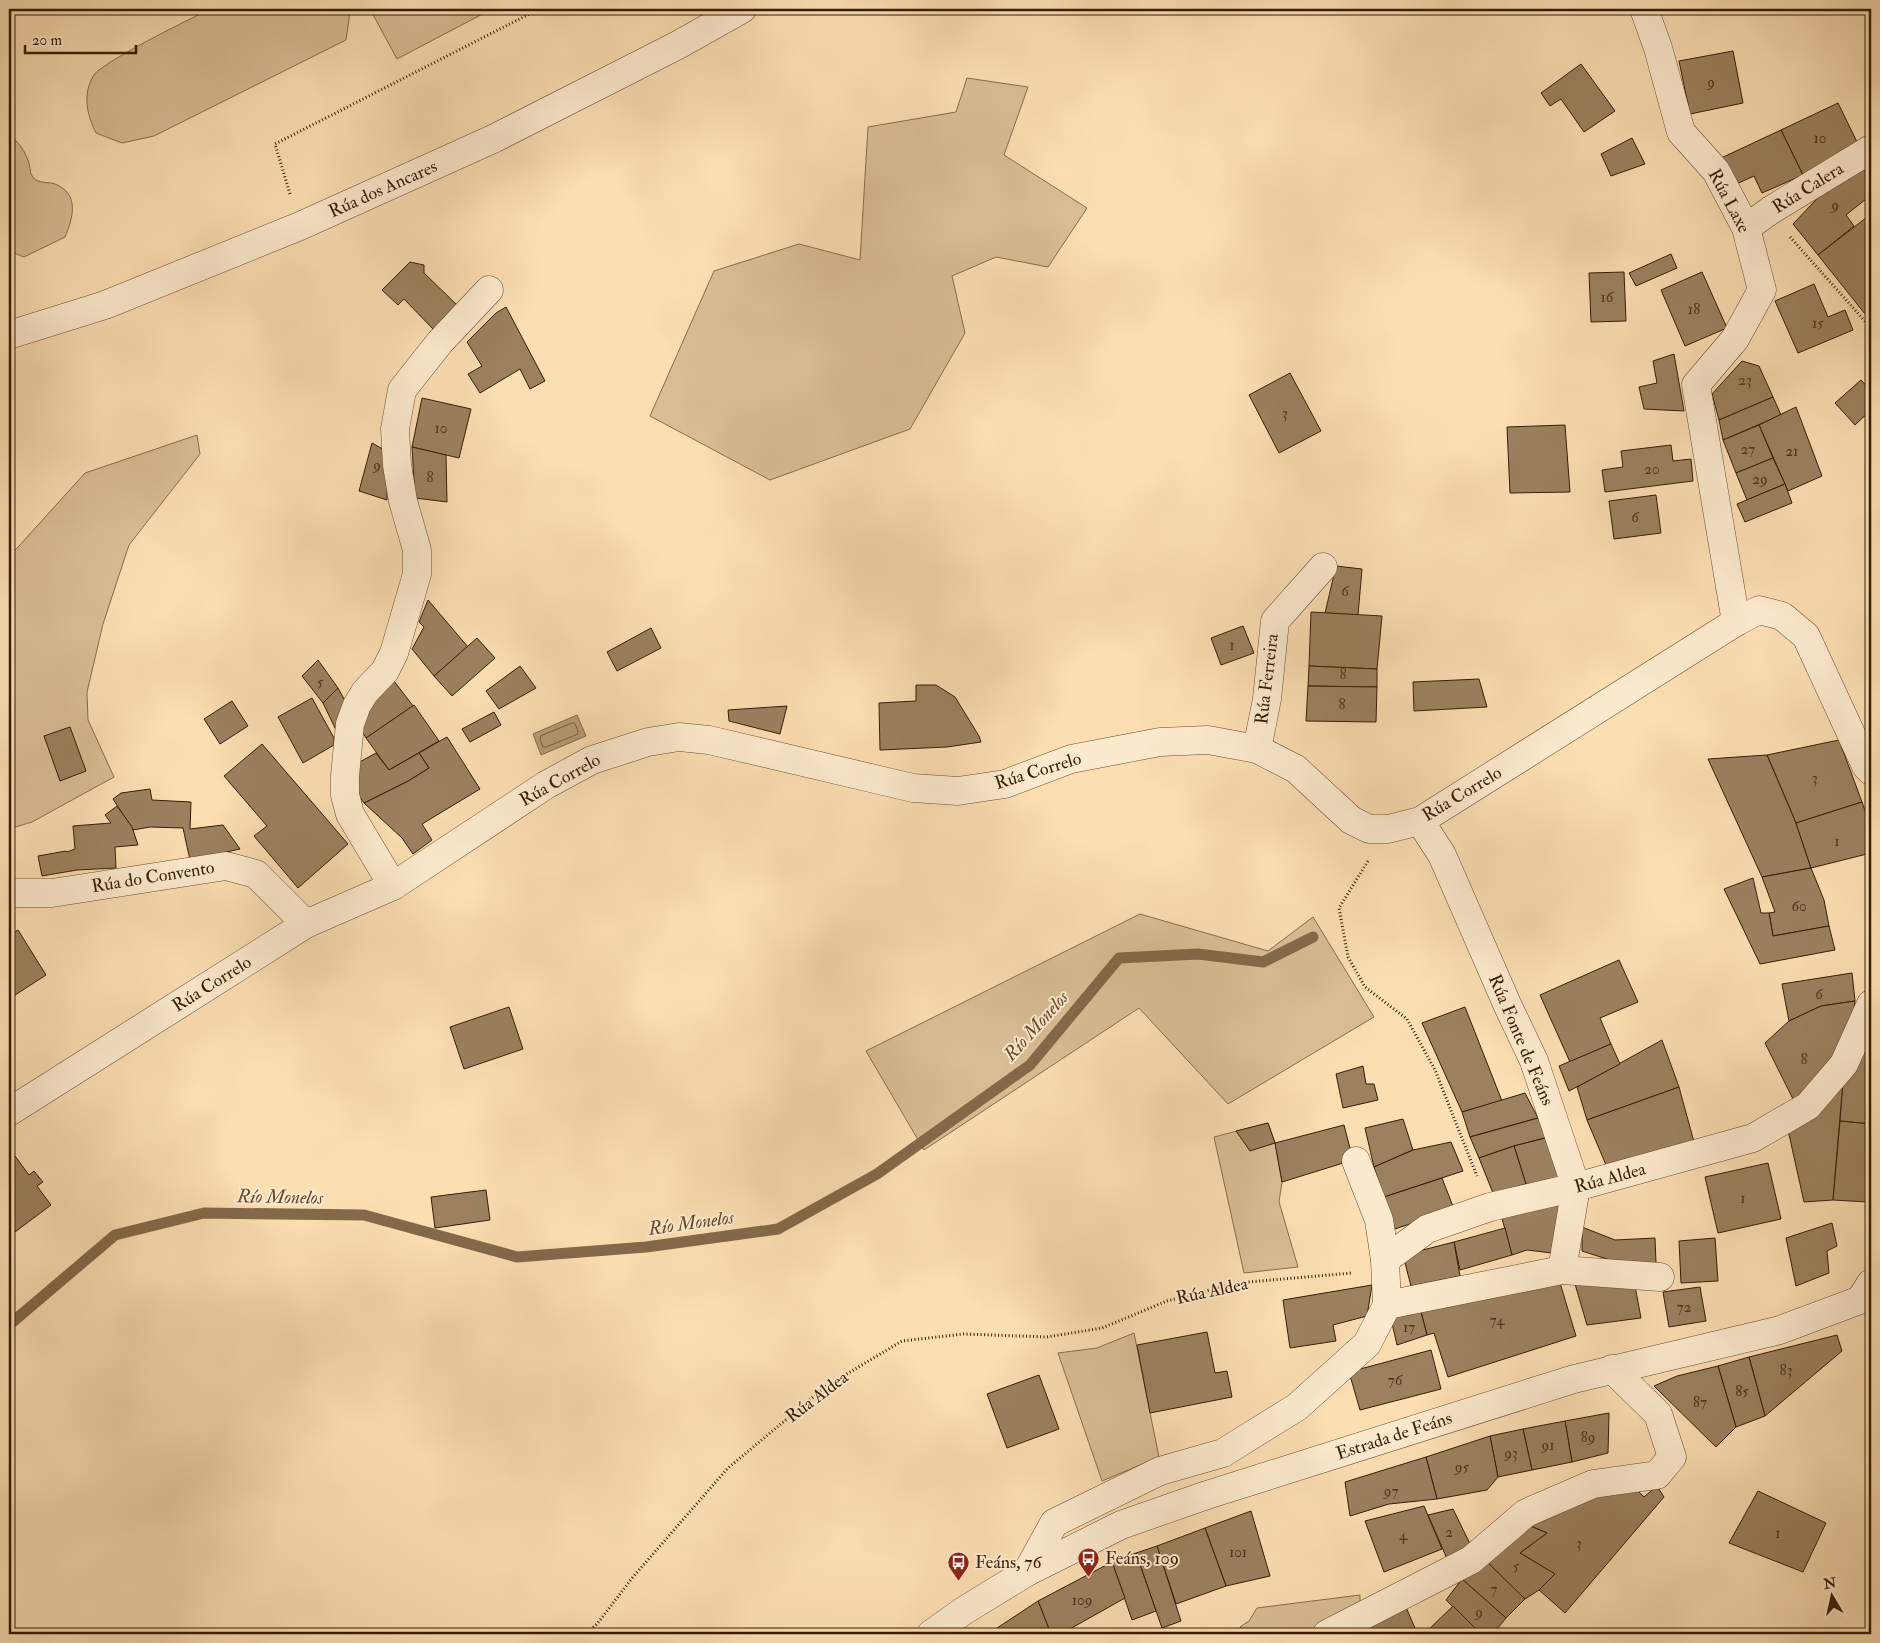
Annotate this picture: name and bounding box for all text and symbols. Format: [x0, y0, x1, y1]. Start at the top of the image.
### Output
scale bar [25, 22, 136, 54]
text: 20 m [32, 31, 62, 50]
house number: 9 [1706, 73, 1715, 92]
house number: 10 [1814, 129, 1826, 148]
street label: Rúa dos Ancares [325, 155, 441, 223]
street label: Rúa Calera [1768, 157, 1848, 219]
street label: Rúa Laxe [1703, 165, 1756, 237]
house number: 9 [1830, 196, 1839, 215]
house number: 16 [1601, 288, 1615, 307]
house number: 18 [1688, 300, 1700, 319]
house number: 15 [1812, 314, 1824, 333]
house number: 23 [1738, 371, 1752, 390]
house number: 3 [1282, 404, 1288, 423]
house number: 10 [435, 419, 447, 438]
house number: 27 [1741, 440, 1755, 459]
house number: 21 [1786, 442, 1798, 461]
house number: 9 [372, 456, 381, 475]
house number: 20 [1644, 460, 1660, 479]
house number: 8 [426, 468, 434, 487]
house number: 29 [1752, 470, 1768, 489]
house number: 6 [1631, 508, 1640, 527]
house number: 6 [1341, 582, 1350, 601]
street label: Rúa Ferreira [1250, 632, 1284, 726]
house number: 1 [1229, 636, 1235, 655]
house number: 8 [1339, 665, 1347, 684]
house number: 5 [317, 673, 324, 692]
house number: 8 [1338, 695, 1346, 714]
street label: Rúa Correlo [992, 747, 1084, 795]
street label: Rúa Correlo [515, 748, 605, 812]
street label: Rúa Correlo [1418, 761, 1506, 827]
house number: 3 [1812, 769, 1818, 788]
house number: 1 [1834, 832, 1840, 851]
street label: Rúa do Convento [90, 856, 216, 898]
house number: 60 [1791, 897, 1807, 916]
street label: Rúa Correlo [168, 950, 256, 1017]
street label: Rúa Fonte de Feáns [1483, 971, 1559, 1109]
water label: Río Monelos [998, 985, 1074, 1067]
house number: 6 [1815, 985, 1824, 1004]
house number: 8 [1800, 1050, 1808, 1069]
street label: Rúa Aldea [1572, 1157, 1649, 1199]
water label: Río Monelos [236, 1184, 324, 1210]
house number: 1 [1740, 1189, 1746, 1208]
water label: Río Monelos [646, 1205, 736, 1241]
street label: Rúa Aldea [1174, 1272, 1251, 1310]
house number: 72 [1677, 1298, 1692, 1317]
house number: 74 [1490, 1311, 1505, 1330]
house number: 17 [1403, 1318, 1415, 1337]
house number: 83 [1780, 1361, 1792, 1380]
street label: Rúa Aldea [781, 1366, 854, 1428]
house number: 76 [1388, 1371, 1404, 1390]
house number: 85 [1735, 1382, 1749, 1401]
house number: 87 [1693, 1393, 1707, 1412]
street label: Estrada de Feáns [1333, 1406, 1455, 1466]
house number: 89 [1581, 1428, 1595, 1447]
house number: 91 [1541, 1436, 1555, 1455]
house number: 93 [1503, 1444, 1518, 1463]
house number: 95 [1454, 1458, 1470, 1477]
house number: 97 [1383, 1482, 1398, 1501]
house number: 2 [1445, 1523, 1453, 1542]
house number: 1 [1775, 1524, 1781, 1543]
house number: 4 [1399, 1526, 1408, 1545]
house number: 3 [1576, 1534, 1582, 1553]
house number: 101 [1229, 1543, 1247, 1562]
bus stop icon: Feáns, 109 [1077, 1546, 1101, 1577]
place label: Feáns, 109 [1105, 1547, 1179, 1570]
bus stop icon: Feáns, 76 [947, 1550, 971, 1581]
place label: Feáns, 76 [975, 1551, 1043, 1574]
house number: 5 [1513, 1557, 1520, 1576]
north arrow [1808, 1570, 1858, 1620]
text: N [1822, 1574, 1838, 1593]
house number: 7 [1491, 1580, 1498, 1599]
house number: 109 [1072, 1591, 1092, 1610]
house number: 9 [1474, 1603, 1483, 1622]

